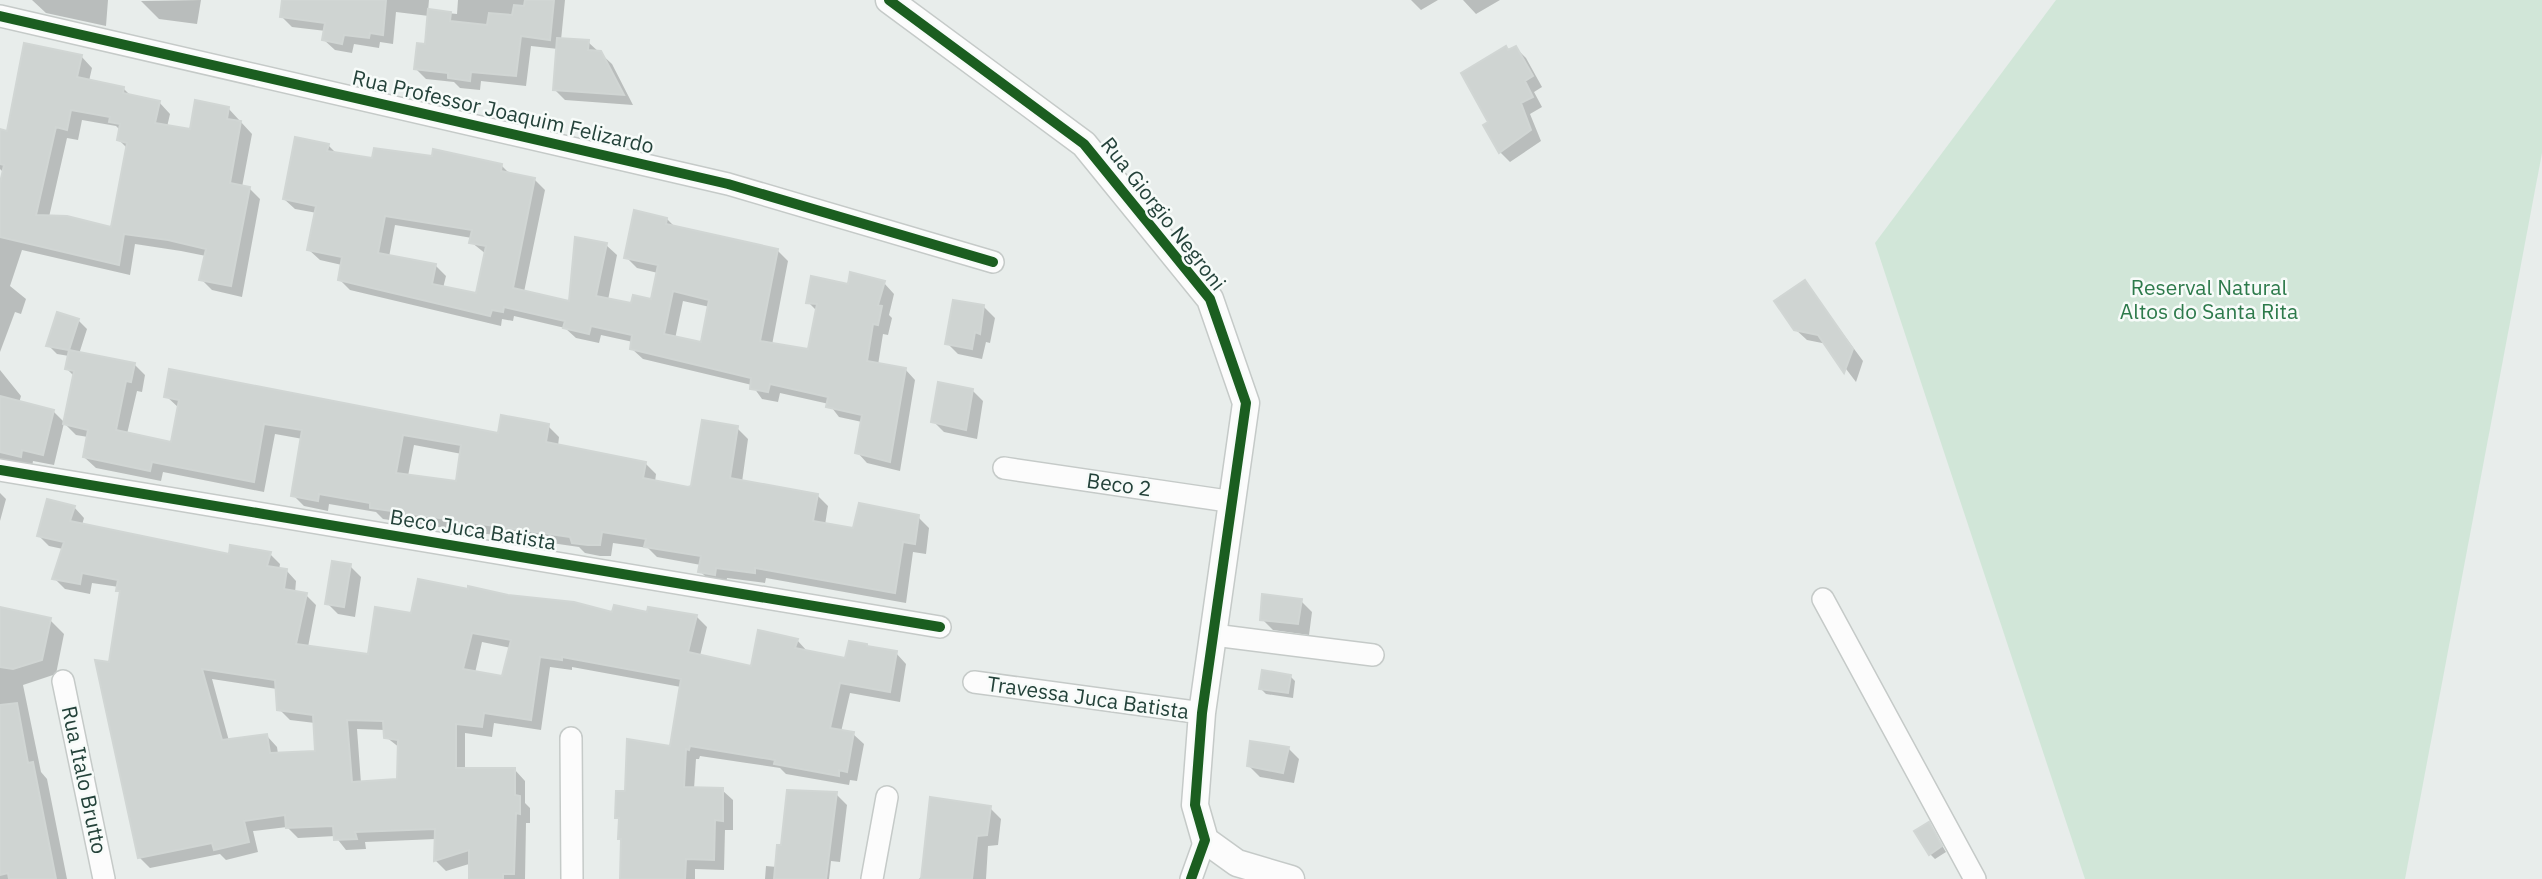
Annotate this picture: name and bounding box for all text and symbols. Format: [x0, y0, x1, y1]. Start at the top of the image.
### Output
street label: Rua Professor Joaquim Felizardo [350, 63, 657, 159]
street label: Rua Giorgio Negroni [1095, 131, 1233, 296]
park label: Reserval Natural Altos do Santa Rita [2120, 273, 2298, 325]
street label: Beco 2 [1085, 466, 1153, 502]
street label: Beco Juca Batista [388, 502, 558, 556]
street label: Travessa Juca Batista [985, 669, 1191, 725]
street label: Rua Italo Brutto [56, 703, 114, 856]

